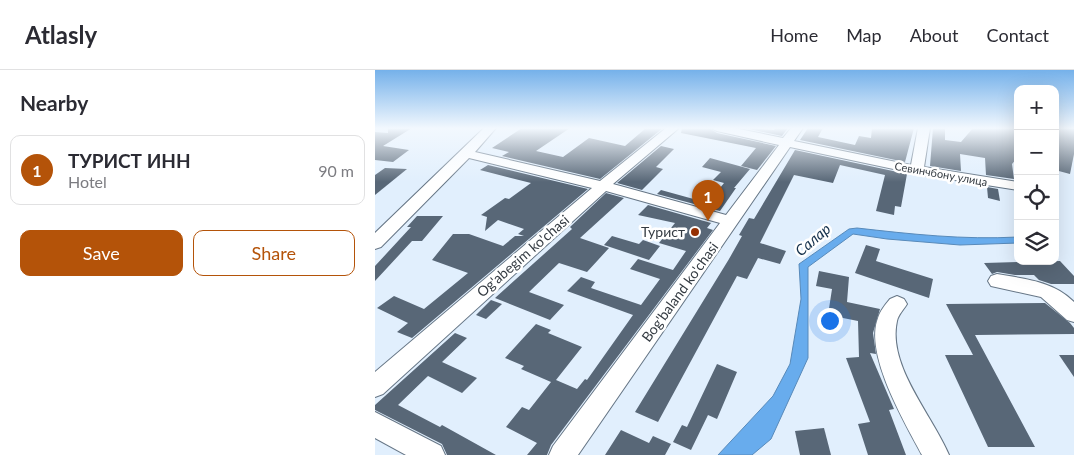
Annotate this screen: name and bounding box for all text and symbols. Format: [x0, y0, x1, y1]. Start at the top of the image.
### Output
text: Atlasly [25, 20, 97, 49]
text: Home [770, 24, 818, 46]
text: Map [846, 24, 882, 46]
text: About [910, 24, 959, 46]
text: Contact [987, 24, 1049, 46]
map controls [1014, 85, 1059, 265]
button: + [1014, 85, 1059, 130]
text: Nearby [20, 90, 88, 115]
button: − [1014, 130, 1059, 175]
text: ТУРИСТ ИНН [68, 149, 191, 172]
street label: Севинчбону улица [894, 159, 989, 188]
text: 1 [32, 161, 42, 180]
text: 90 m [318, 161, 354, 180]
text: Hotel [68, 172, 107, 191]
button: locate [1014, 175, 1059, 220]
pin: 1 [692, 180, 724, 221]
street label: Og'abegim ko'chasi [473, 211, 572, 300]
water label: Салар [791, 219, 834, 259]
button: layers [1014, 220, 1059, 265]
place label: Турист [641, 223, 685, 240]
marker: Турист [689, 226, 701, 238]
button: Save [20, 230, 183, 276]
button: Share [193, 230, 355, 276]
street label: Bog'baland ko'chasi [638, 239, 721, 345]
your location [817, 308, 843, 334]

